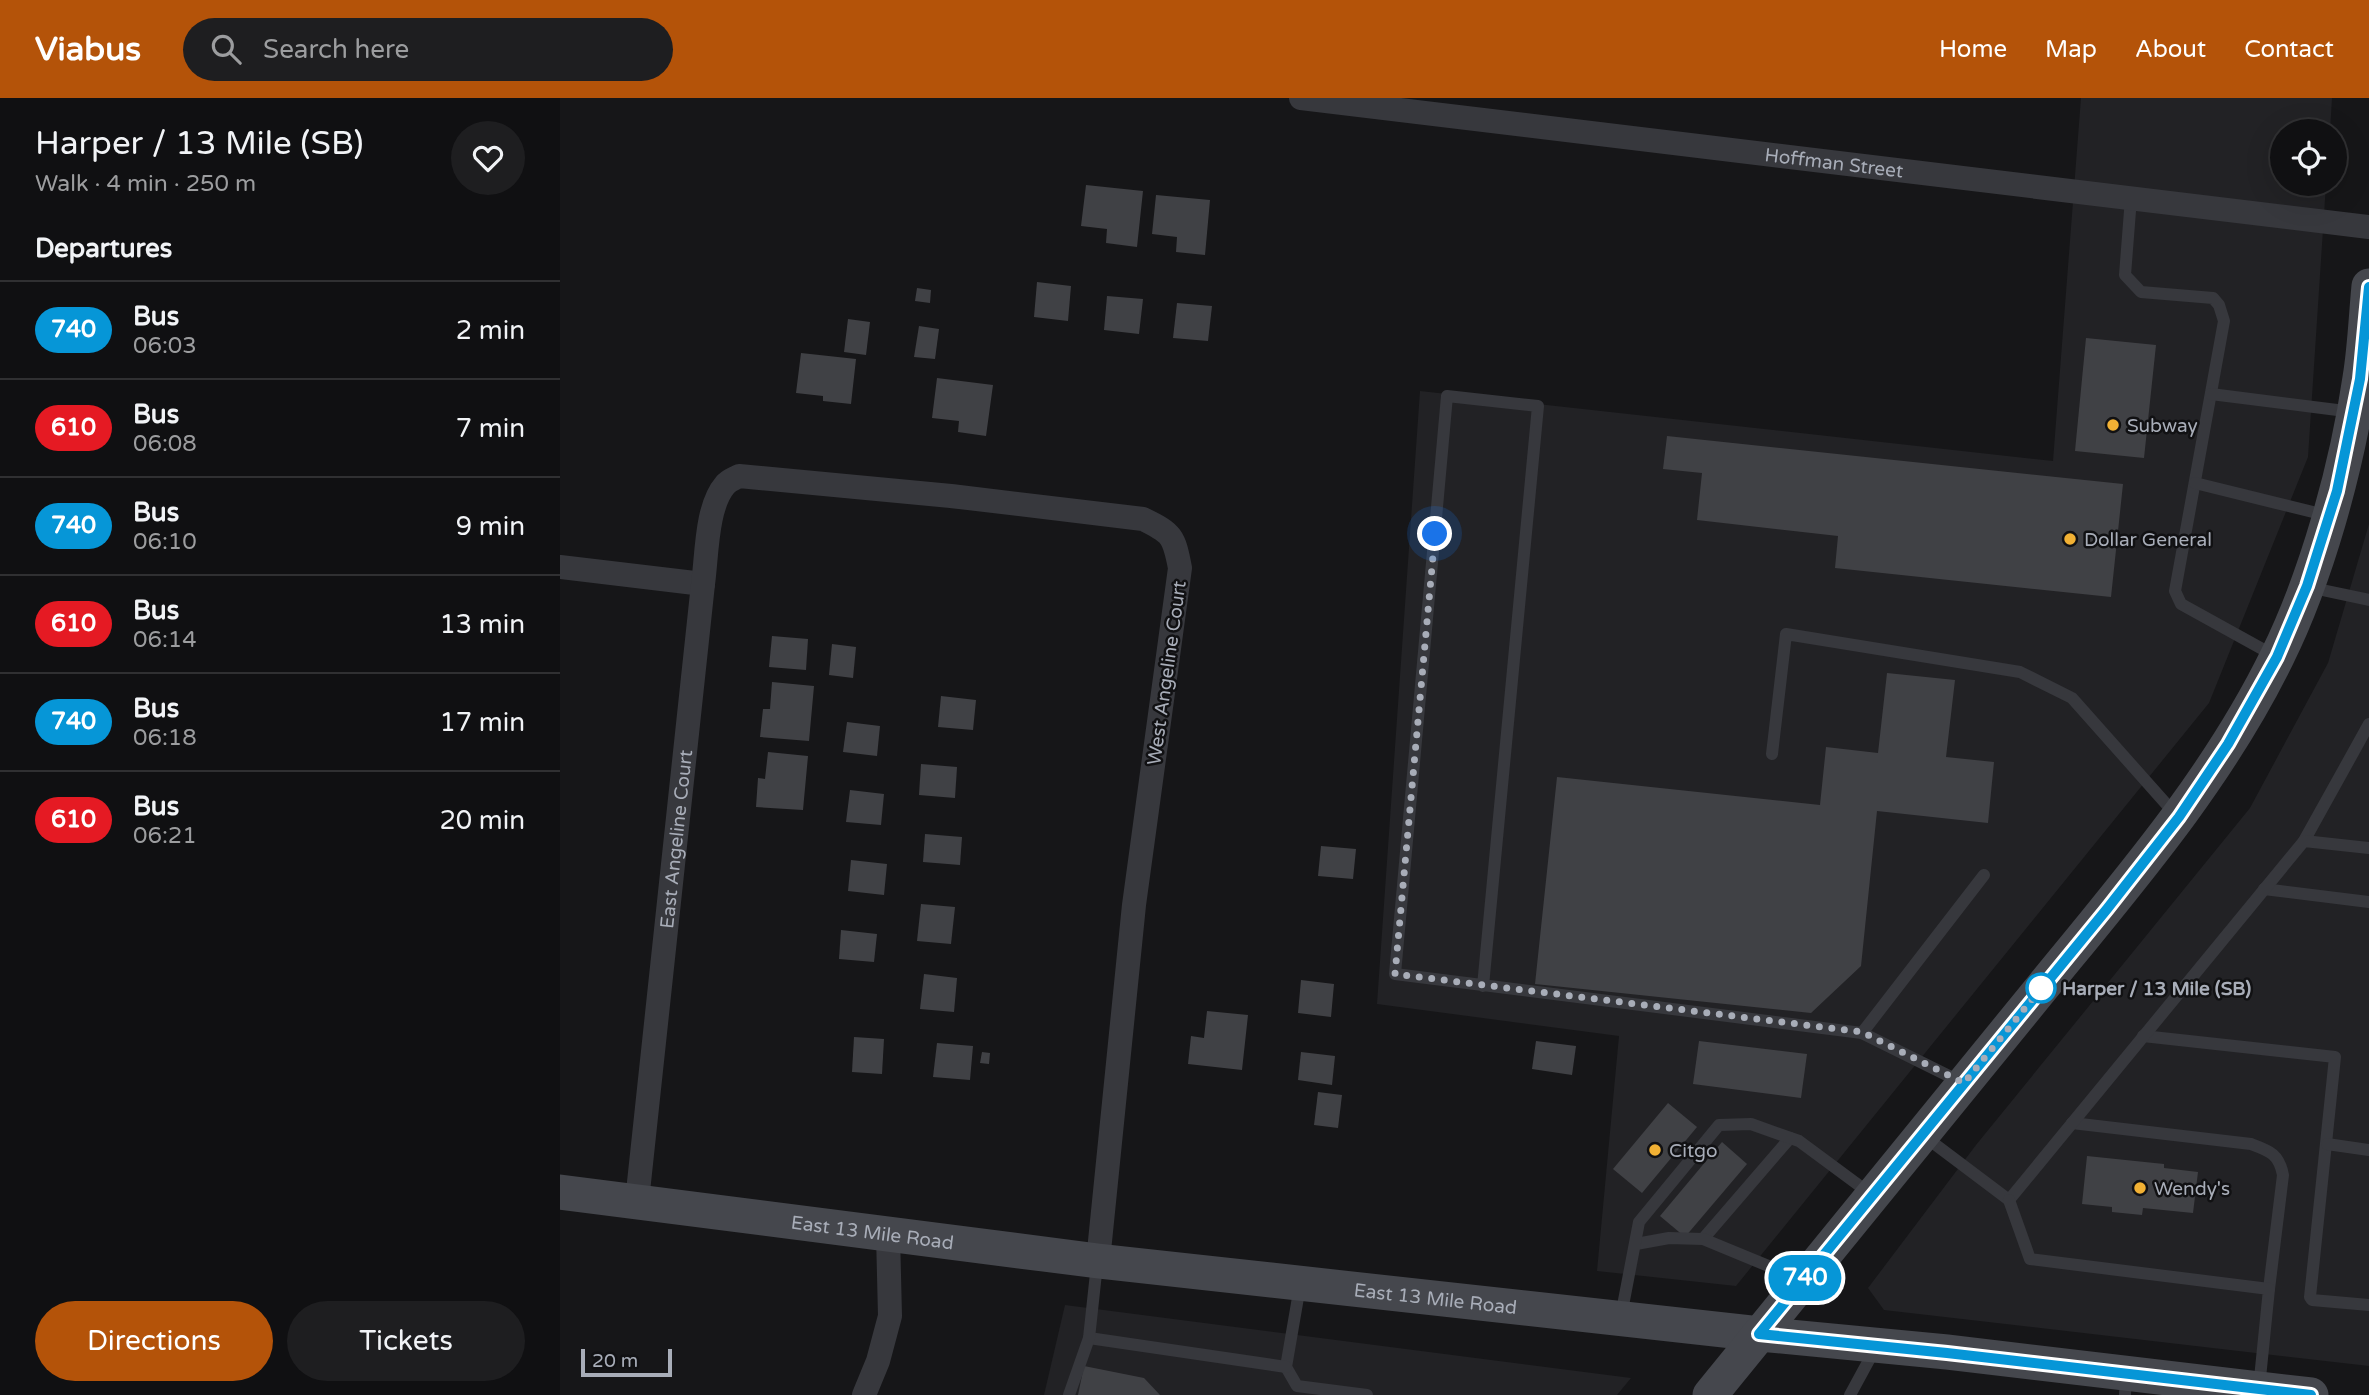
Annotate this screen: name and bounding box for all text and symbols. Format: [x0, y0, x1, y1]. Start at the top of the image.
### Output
search box [183, 18, 673, 81]
text: Viabus [35, 30, 141, 69]
icon: search [207, 30, 245, 68]
text: Search here [263, 34, 409, 65]
text: Home [1939, 35, 2007, 64]
text: Map [2045, 35, 2097, 64]
text: About [2135, 35, 2206, 64]
text: Contact [2244, 35, 2334, 64]
map controls [2270, 119, 2347, 196]
button: locate [2270, 119, 2347, 196]
button: heart [451, 121, 525, 195]
text: Harper / 13 Mile (SB) [35, 124, 364, 163]
street label: Hoffman Street [1764, 144, 1904, 183]
text: Walk · 4 min · 250 m [35, 170, 256, 198]
text: Departures [35, 233, 172, 264]
text: Bus [133, 301, 179, 332]
text: 740 [51, 315, 96, 344]
text: 2 min [456, 315, 525, 346]
text: 06:03 [133, 332, 197, 360]
text: Bus [133, 399, 179, 430]
text: 610 [51, 413, 96, 442]
text: 7 min [456, 413, 525, 444]
place label: Subway [2127, 415, 2198, 437]
marker: Subway [2105, 417, 2121, 433]
text: 06:08 [133, 430, 197, 458]
text: Bus [133, 497, 179, 528]
text: 740 [51, 511, 96, 540]
text: 9 min [456, 511, 525, 542]
your location [1417, 516, 1452, 551]
text: 06:10 [133, 528, 197, 556]
place label: Dollar General [2084, 529, 2212, 551]
marker: Dollar General [2062, 531, 2078, 547]
street label: West Angeline Court [1143, 580, 1191, 767]
text: Bus [133, 595, 179, 626]
text: 610 [51, 609, 96, 638]
text: 13 min [439, 609, 525, 640]
text: 06:14 [133, 626, 197, 654]
text: Bus [133, 693, 179, 724]
text: 740 [51, 707, 96, 736]
text: 17 min [439, 707, 525, 738]
text: 06:18 [133, 724, 197, 752]
street label: East Angeline Court [656, 749, 697, 930]
text: Bus [133, 791, 179, 822]
text: 610 [51, 805, 96, 834]
text: 20 min [439, 805, 525, 836]
text: 06:21 [133, 822, 197, 850]
marker: Harper / 13 Mile (SB) [2026, 973, 2056, 1003]
place label: Harper / 13 Mile (SB) [2062, 978, 2251, 1001]
place label: Citgo [1669, 1140, 1718, 1162]
marker: Citgo [1647, 1142, 1663, 1158]
place label: Wendy's [2154, 1178, 2230, 1200]
marker: Wendy's [2132, 1180, 2148, 1196]
street label: East 13 Mile Road [790, 1212, 955, 1254]
line badge: 740 [1765, 1255, 1845, 1301]
text: 740 [1782, 1263, 1828, 1292]
street label: East 13 Mile Road [1353, 1279, 1518, 1319]
button: Directions [35, 1301, 273, 1381]
button: Tickets [287, 1301, 525, 1381]
scale bar [581, 1346, 672, 1378]
text: 20 m [592, 1350, 638, 1372]

